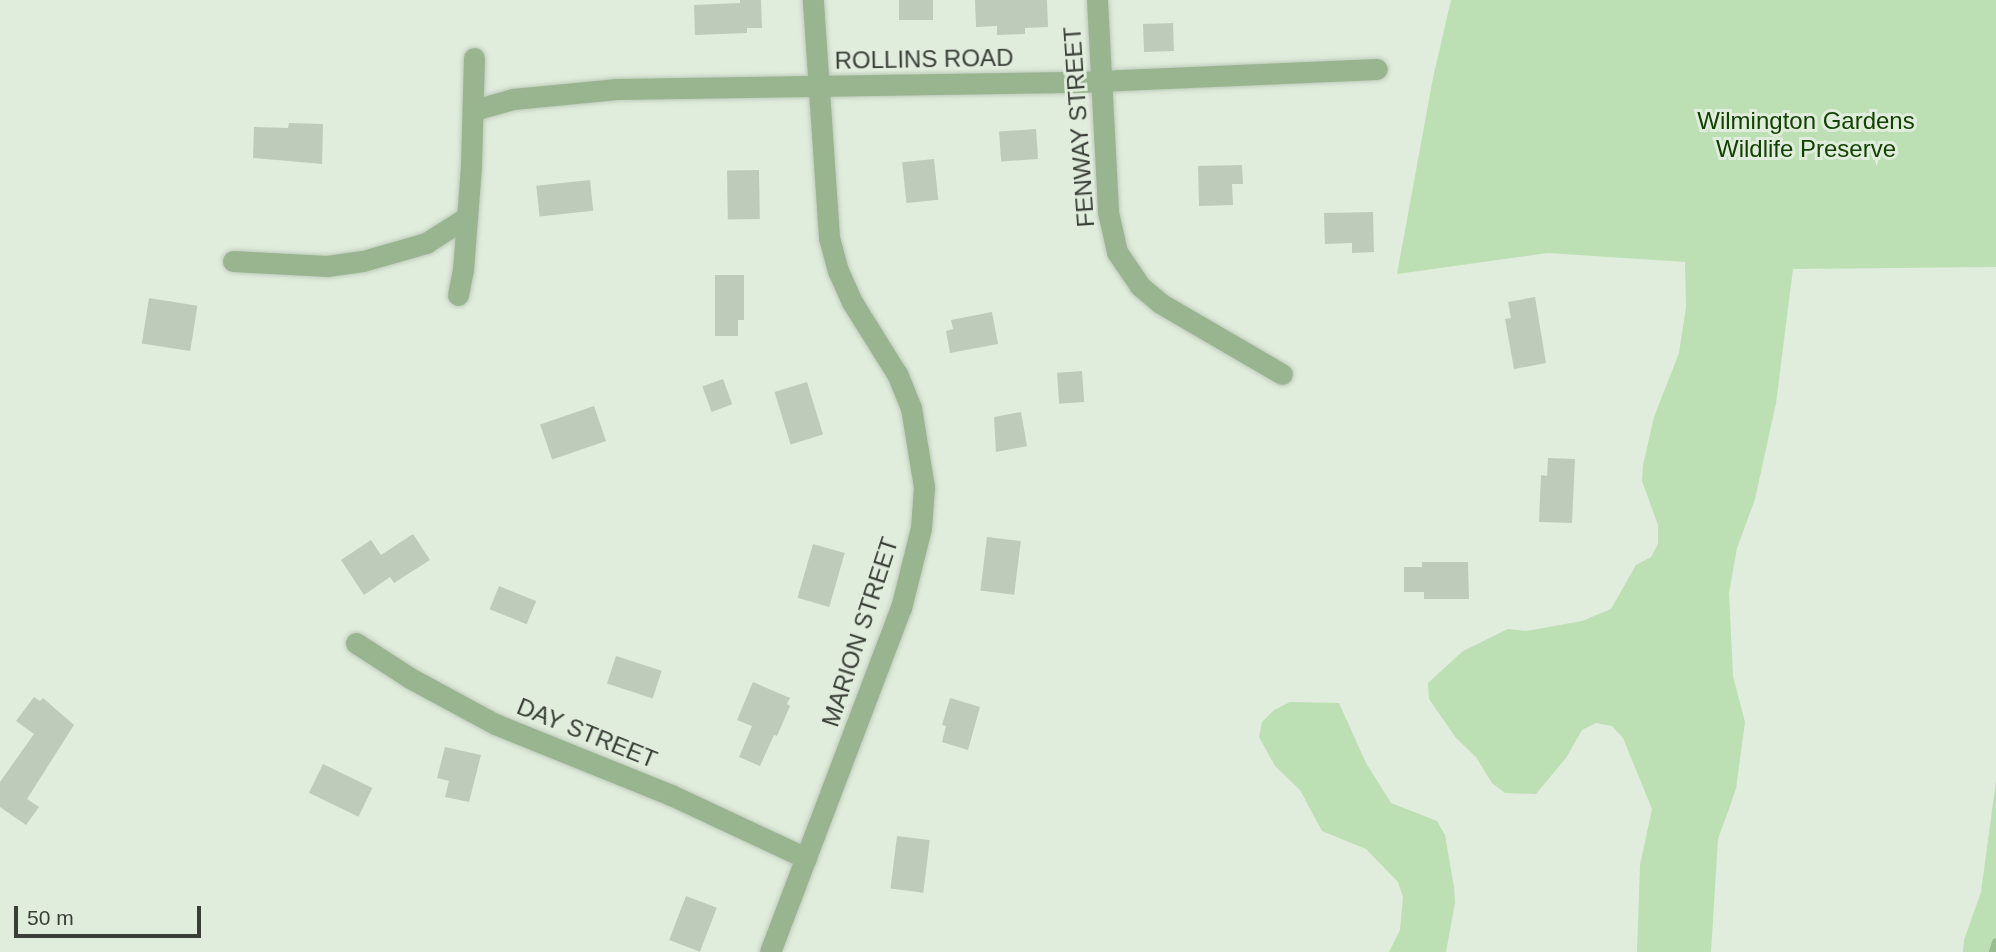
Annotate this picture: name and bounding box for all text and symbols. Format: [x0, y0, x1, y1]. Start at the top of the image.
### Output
street label: FENWAY STREET [1058, 26, 1100, 228]
street label: ROLLINS ROAD [834, 43, 1014, 75]
park label: Wilmington Gardens Wildlife Preserve [1697, 107, 1915, 163]
street label: MARION STREET [816, 534, 904, 730]
street label: DAY STREET [513, 692, 661, 774]
scale bar [18, 892, 205, 936]
text: 50 m [27, 906, 74, 929]

